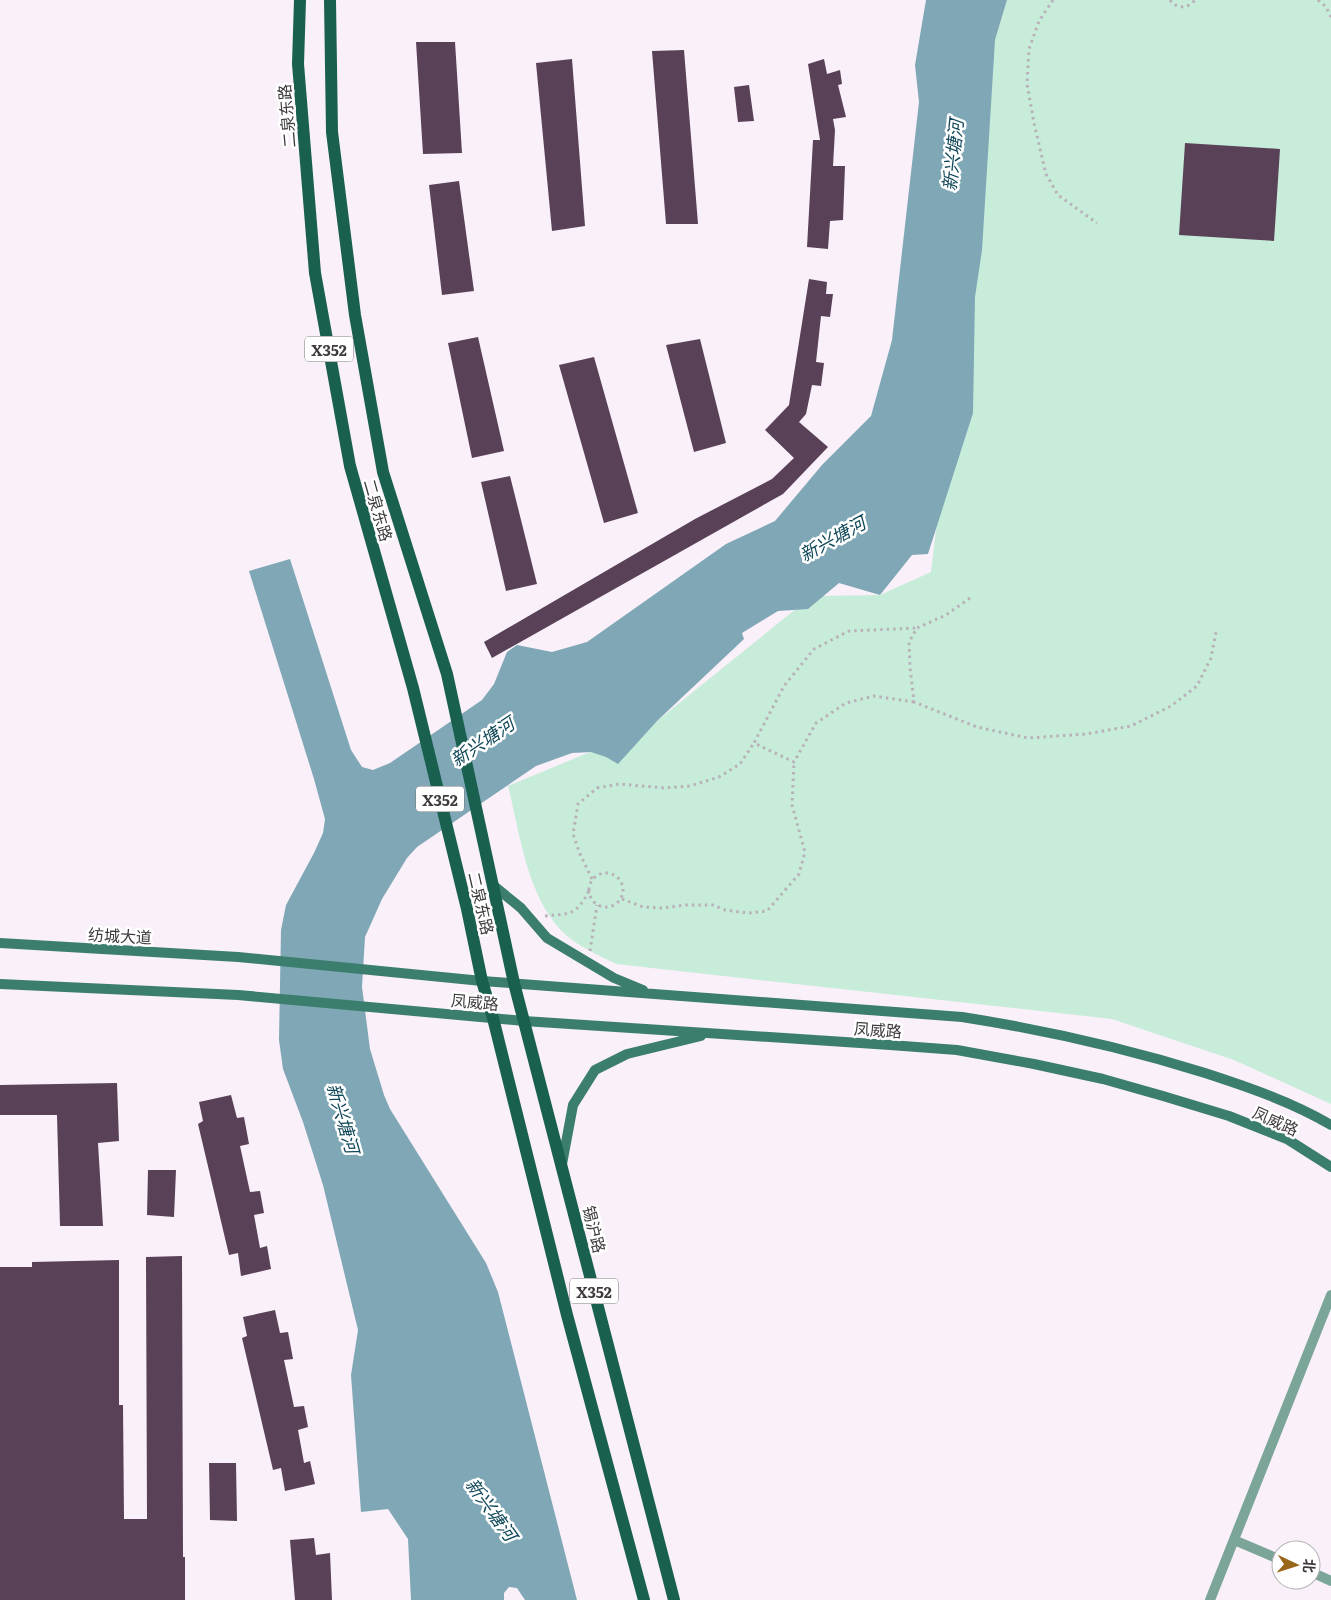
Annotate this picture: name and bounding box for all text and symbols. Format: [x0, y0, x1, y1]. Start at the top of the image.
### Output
street label: 二泉东路 [271, 83, 301, 149]
water label: 新兴塘河 [935, 115, 970, 192]
road number: X352 [305, 336, 353, 362]
street label: 二泉东路 [359, 476, 399, 544]
water label: 新兴塘河 [794, 507, 873, 567]
water label: 新兴塘河 [445, 708, 522, 772]
road number: X352 [416, 786, 464, 812]
street label: 二泉东路 [463, 869, 501, 937]
street label: 纺城大道 [87, 921, 153, 949]
street label: 凤威路 [450, 987, 500, 1015]
street label: 凤威路 [853, 1015, 903, 1043]
water label: 新兴塘河 [321, 1080, 368, 1159]
street label: 凤威路 [1249, 1099, 1303, 1141]
street label: 锡沪路 [578, 1203, 612, 1255]
road number: X352 [570, 1278, 618, 1304]
water label: 新兴塘河 [460, 1472, 526, 1548]
north arrow [1271, 1540, 1321, 1590]
text: 北 [1300, 1558, 1320, 1574]

